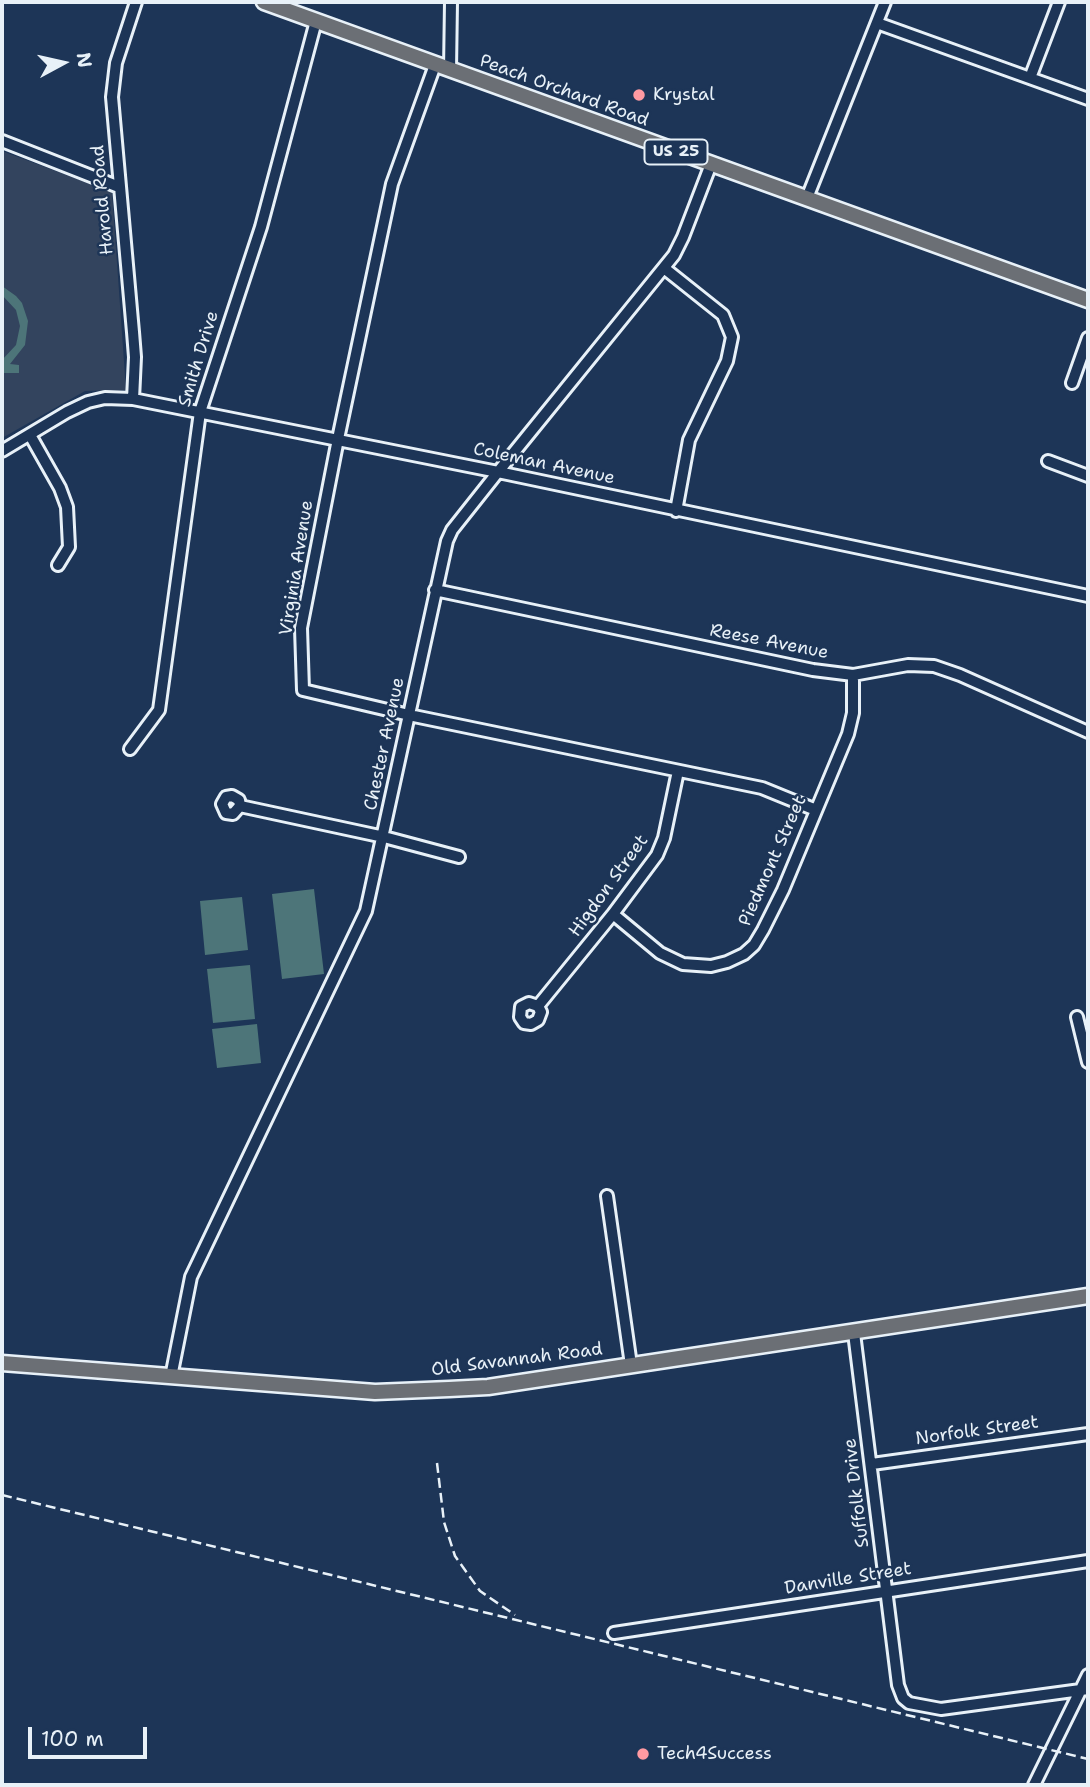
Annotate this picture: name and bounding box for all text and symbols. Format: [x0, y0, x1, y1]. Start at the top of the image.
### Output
north arrow [28, 28, 98, 98]
street label: Peach Orchard Road [476, 50, 652, 132]
text: N [71, 51, 98, 69]
place label: Krystal [653, 84, 715, 106]
marker: Krystal [631, 87, 647, 103]
road number: US 25 [644, 140, 708, 164]
street label: Harold Road [87, 144, 119, 256]
street label: Smith Drive [174, 308, 224, 410]
street label: Coleman Avenue [471, 438, 617, 490]
street label: Virginia Avenue [276, 499, 318, 637]
street label: Reese Avenue [708, 620, 830, 664]
street label: Chester Avenue [360, 675, 410, 813]
street label: Piedmont Street [735, 792, 811, 930]
street label: Higdon Street [565, 831, 653, 941]
street label: Old Savannah Road [430, 1339, 604, 1381]
street label: Norfolk Street [914, 1412, 1040, 1450]
street label: Suffolk Drive [840, 1437, 874, 1549]
street label: Danville Street [783, 1558, 913, 1600]
scale bar [32, 1714, 150, 1758]
text: 100 m [41, 1725, 104, 1753]
place label: Tech4Success [657, 1743, 772, 1765]
marker: Tech4Success [635, 1746, 651, 1762]

